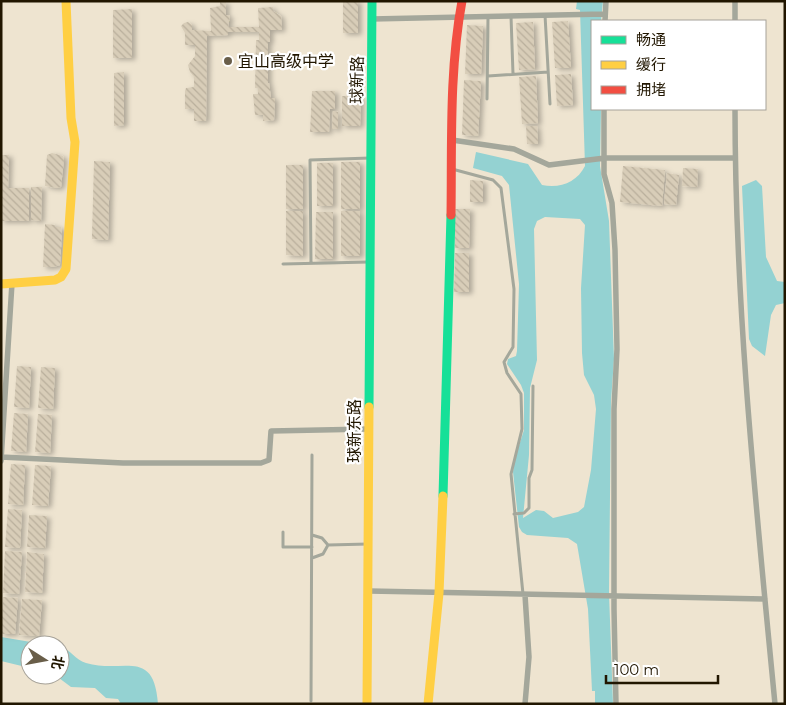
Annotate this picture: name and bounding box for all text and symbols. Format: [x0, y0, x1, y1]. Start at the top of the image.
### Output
legend [591, 20, 766, 110]
text: 畅通 [636, 30, 666, 49]
place label: 宜山高级中学 [238, 52, 334, 71]
marker: 宜山高级中学 [222, 55, 234, 67]
text: 缓行 [636, 55, 666, 74]
street label: 球新路 [347, 56, 367, 104]
text: 拥堵 [636, 80, 666, 99]
street label: 球新东路 [345, 399, 364, 463]
north arrow [20, 635, 70, 685]
scale bar [606, 652, 718, 684]
text: 北 [48, 654, 68, 671]
text: 100 m [614, 660, 659, 679]

